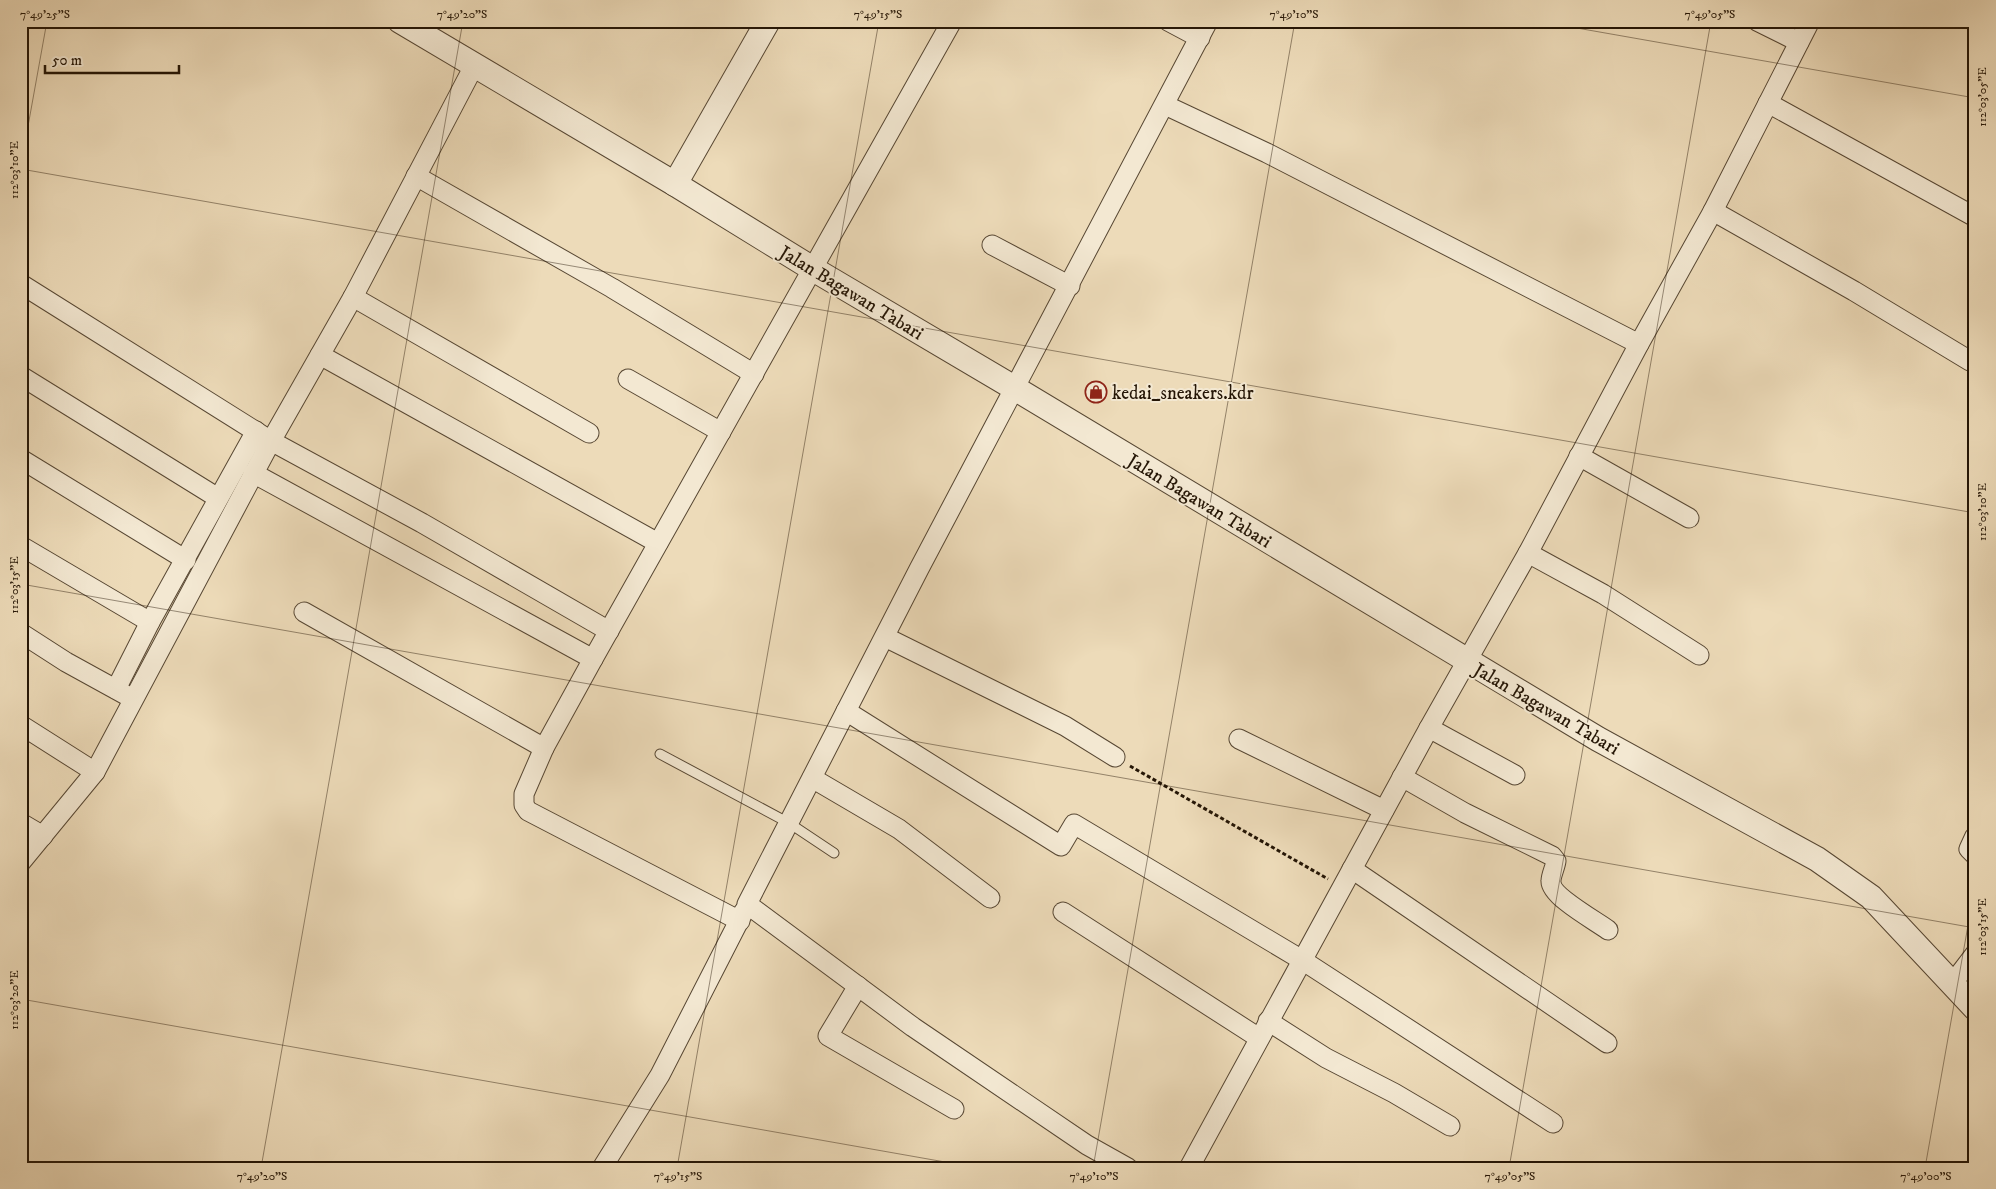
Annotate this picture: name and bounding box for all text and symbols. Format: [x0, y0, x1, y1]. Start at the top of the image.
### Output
text: 7°49'25"S [20, 7, 70, 22]
text: 7°49'20"S [437, 7, 487, 22]
text: 7°49'15"S [854, 7, 902, 22]
text: 7°49'10"S [1269, 7, 1319, 22]
text: 7°49'05"S [1685, 7, 1735, 22]
scale bar [45, 42, 179, 74]
text: 50 m [52, 51, 82, 70]
text: 112°03'05"E [1975, 67, 1990, 127]
text: 112°03'10"E [7, 141, 22, 199]
street label: Jalan Bagawan Tabari [773, 240, 928, 345]
shop icon: kedai_sneakers.kdr [1084, 380, 1108, 404]
place label: kedai_sneakers.kdr [1112, 382, 1254, 405]
street label: Jalan Bagawan Tabari [1121, 448, 1276, 553]
text: 112°03'10"E [1975, 483, 1990, 541]
text: 112°03'15"E [7, 556, 22, 614]
street label: Jalan Bagawan Tabari [1468, 657, 1623, 760]
text: 112°03'15"E [1975, 898, 1990, 956]
text: 112°03'20"E [7, 970, 22, 1030]
text: 7°49'20"S [237, 1169, 287, 1184]
text: 7°49'15"S [654, 1169, 702, 1184]
text: 7°49'10"S [1069, 1169, 1119, 1184]
text: 7°49'05"S [1485, 1169, 1535, 1184]
text: 7°49'00"S [1900, 1169, 1952, 1184]

